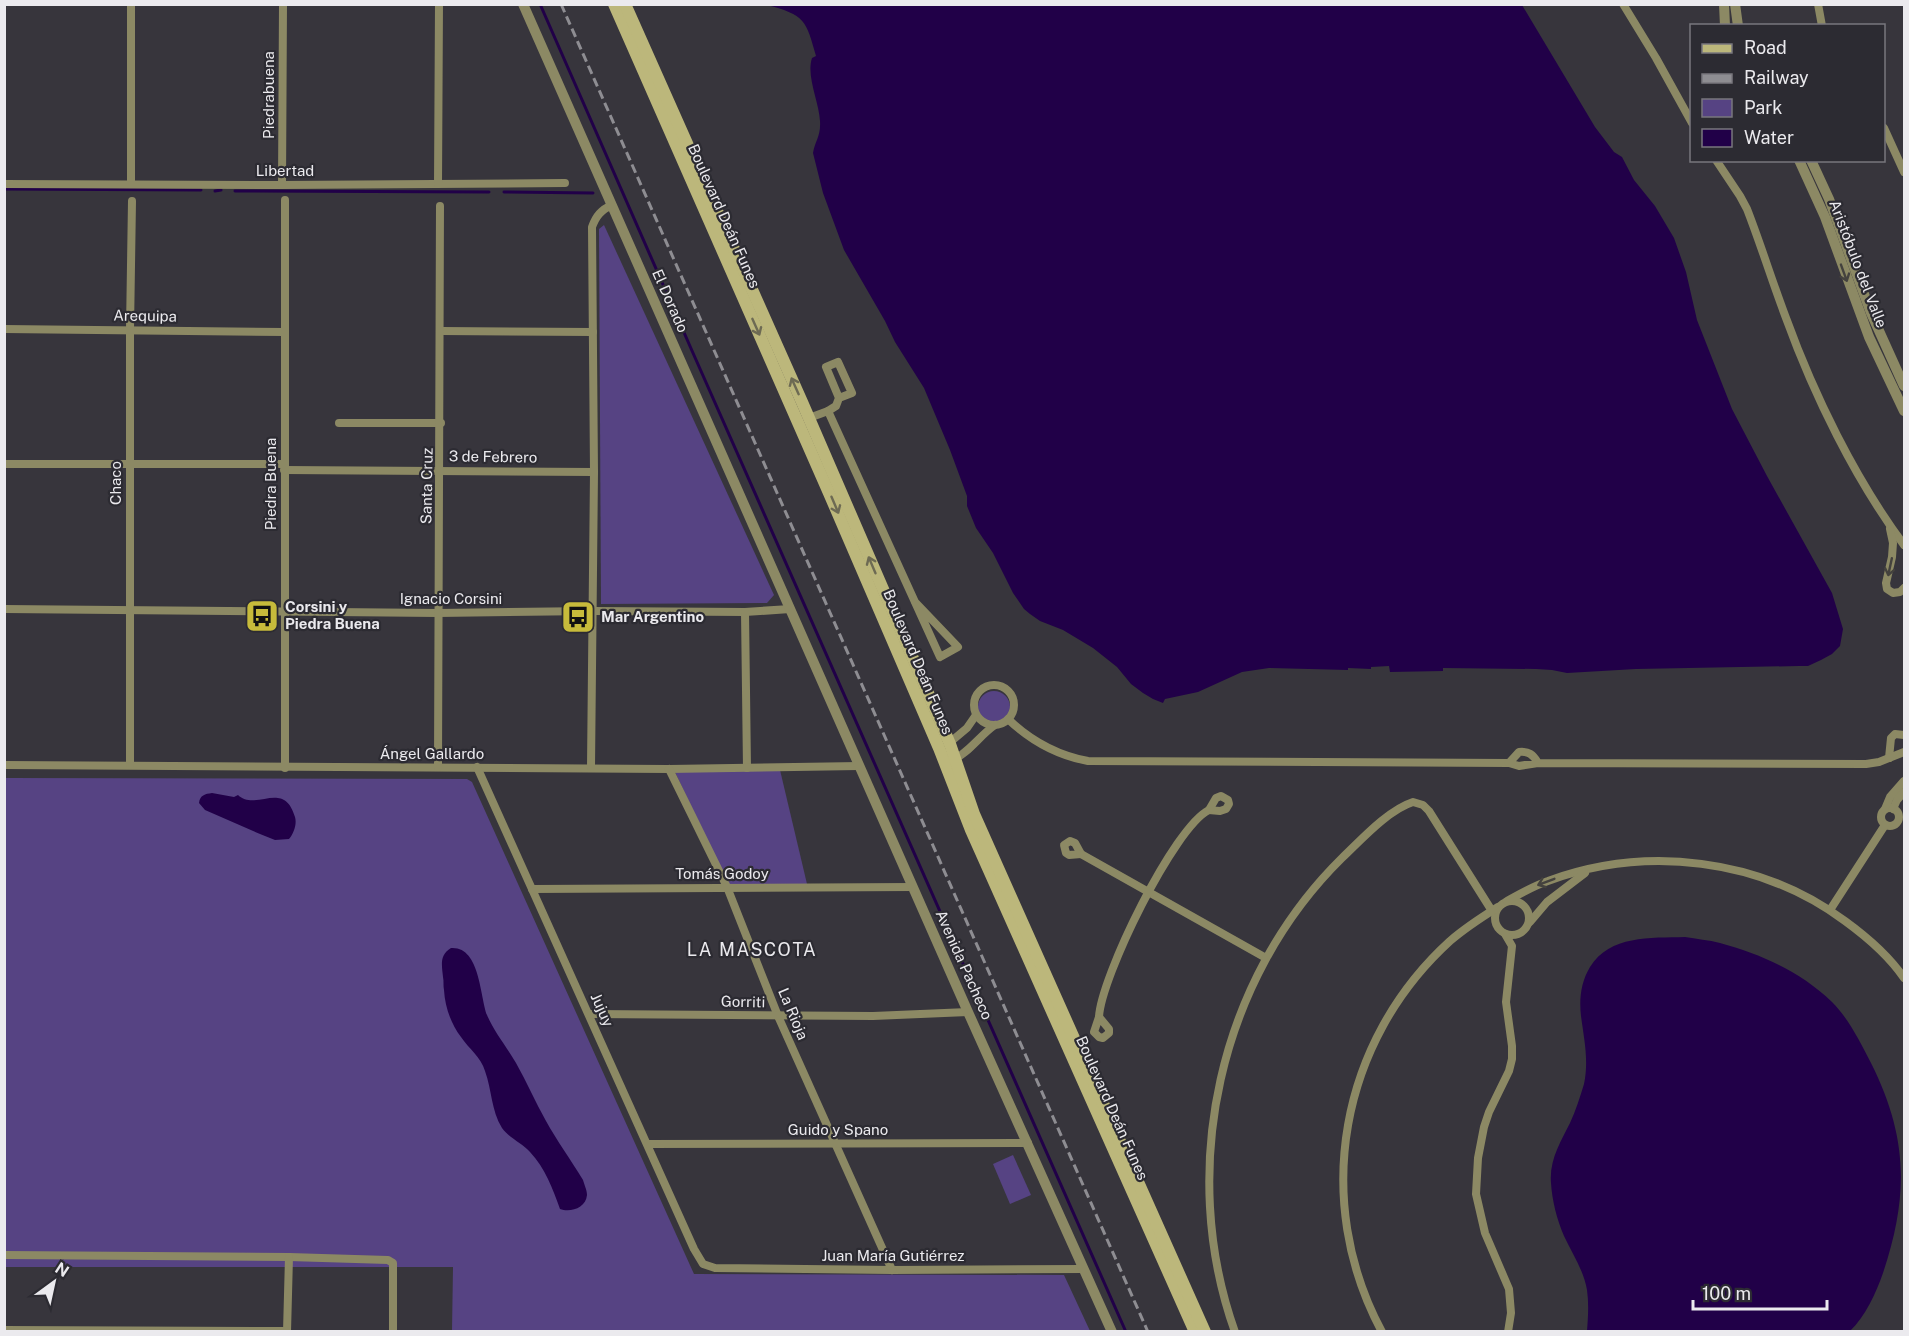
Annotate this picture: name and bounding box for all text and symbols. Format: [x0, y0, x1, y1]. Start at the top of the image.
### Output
legend [1690, 24, 1885, 162]
text: Road [1744, 37, 1787, 58]
street label: Piedrabuena [260, 51, 277, 139]
text: Railway [1744, 67, 1809, 88]
text: Park [1744, 97, 1782, 118]
text: Water [1744, 127, 1794, 148]
street label: Boulevard Deán Funes [685, 141, 764, 290]
street label: Libertad [256, 162, 314, 179]
street label: Aristóbulo del Valle [1826, 198, 1891, 330]
one-way arrow [1840, 263, 1851, 282]
street label: El Dorado [649, 267, 692, 335]
street label: Arequipa [113, 306, 177, 325]
one-way arrow [751, 317, 762, 336]
one-way arrow [789, 378, 800, 396]
street label: Piedra Buena [262, 438, 279, 530]
street label: 3 de Febrero [449, 447, 537, 466]
street label: Santa Cruz [417, 448, 436, 524]
street label: Chaco [107, 461, 124, 505]
one-way arrow [829, 496, 841, 514]
one-way arrow [866, 556, 877, 574]
one-way arrow [1883, 557, 1895, 576]
street label: Boulevard Deán Funes [880, 587, 957, 737]
street label: Ignacio Corsini [400, 590, 502, 607]
bus stop icon: Corsini y Piedra Buena [244, 598, 280, 634]
place label: Corsini y Piedra Buena [285, 598, 380, 632]
bus stop icon: Mar Argentino [560, 599, 596, 635]
place label: Mar Argentino [601, 608, 704, 625]
street label: Ángel Gallardo [380, 745, 484, 762]
street label: Tomás Godoy [675, 865, 769, 882]
one-way arrow [1537, 877, 1556, 888]
street label: Avenida Pacheco [933, 907, 996, 1022]
district label: LA MASCOTA [687, 939, 817, 960]
street label: La Rioja [775, 985, 812, 1042]
street label: Jujuy [588, 990, 617, 1029]
street label: Gorriti [721, 993, 765, 1010]
street label: Boulevard Deán Funes [1073, 1033, 1152, 1182]
street label: Guido y Spano [788, 1121, 888, 1138]
street label: Juan María Gutiérrez [822, 1247, 964, 1264]
north arrow [24, 1252, 84, 1312]
text: N [51, 1258, 72, 1281]
scale bar [1693, 1273, 1826, 1311]
text: 100 m [1702, 1283, 1751, 1304]

